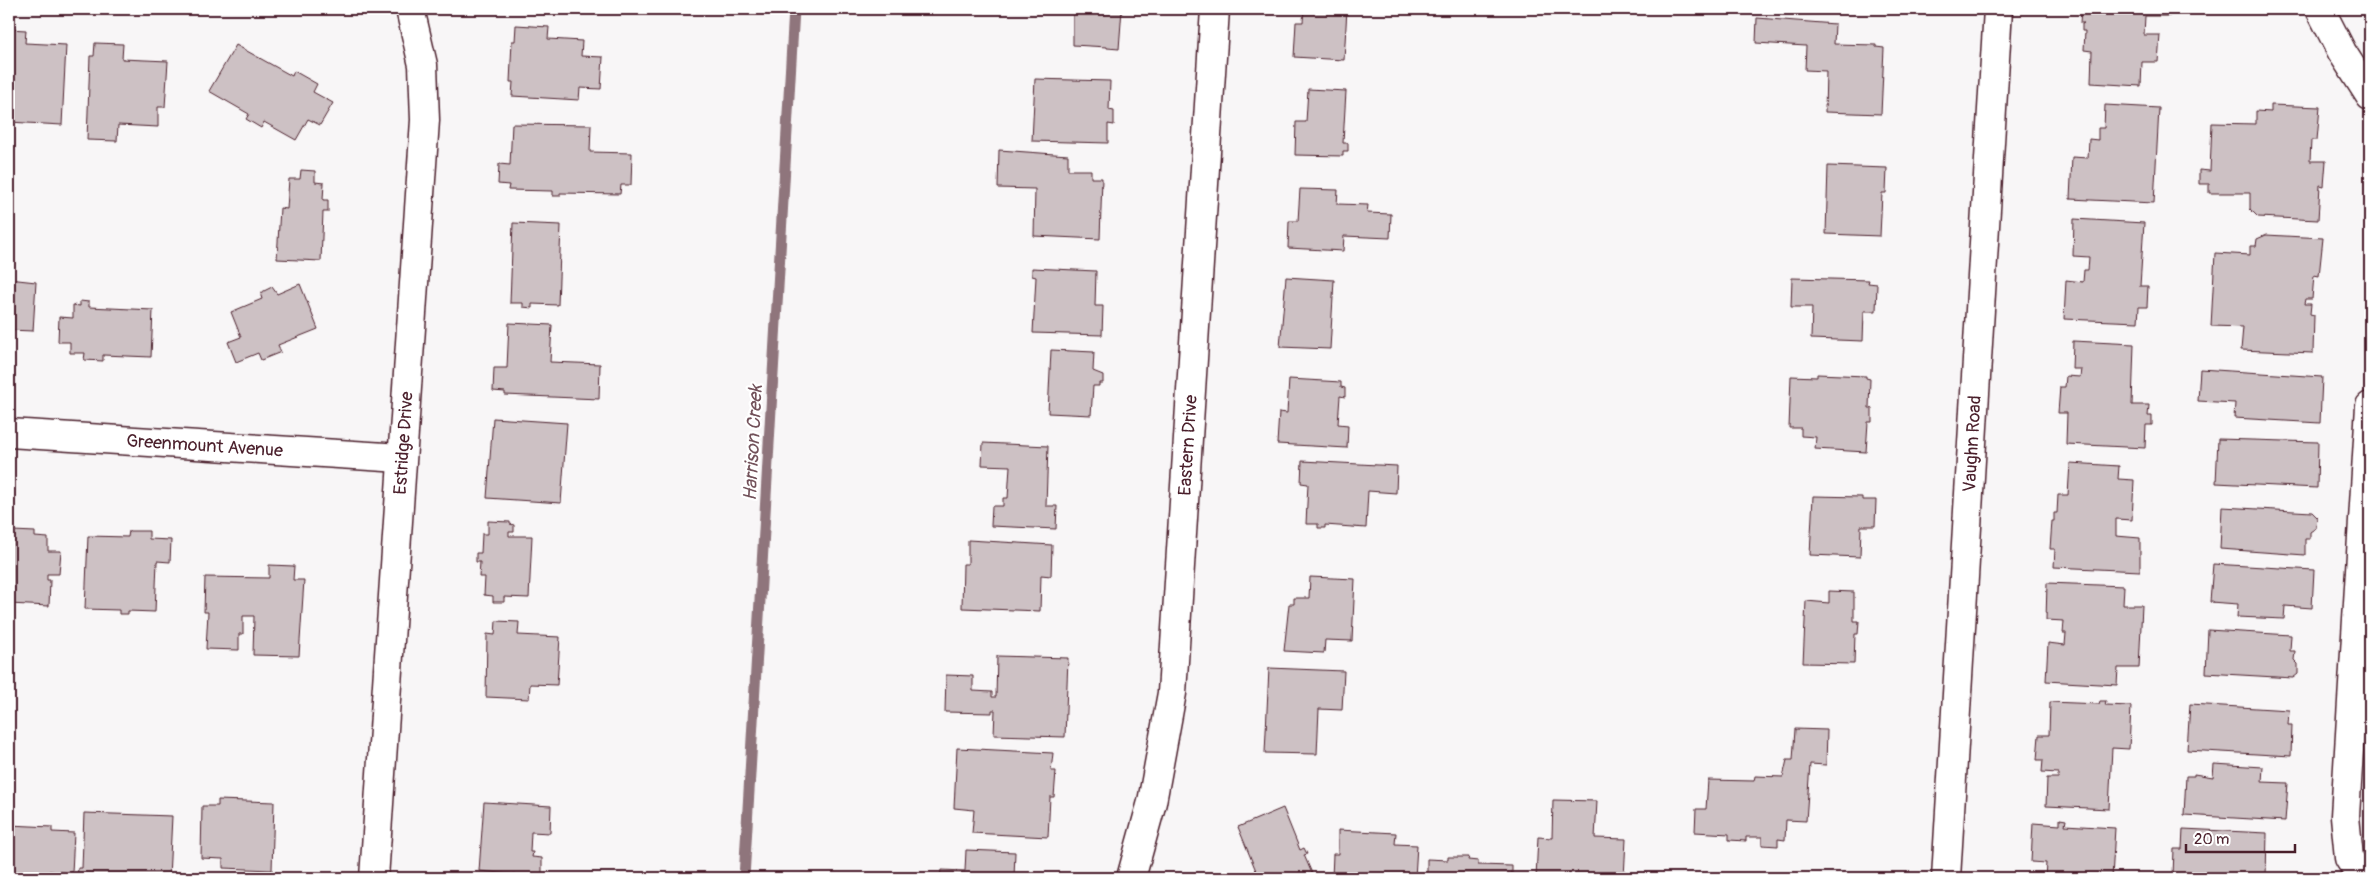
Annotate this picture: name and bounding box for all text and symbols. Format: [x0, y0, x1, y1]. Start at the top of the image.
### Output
water label: Harrison Creek [738, 382, 768, 502]
street label: Estridge Drive [389, 391, 419, 495]
street label: Eastern Drive [1173, 394, 1203, 496]
street label: Vaughn Road [1958, 395, 1987, 493]
street label: Greenmount Avenue [126, 430, 284, 462]
scale bar [2186, 822, 2295, 854]
text: 20 m [2194, 830, 2229, 849]

